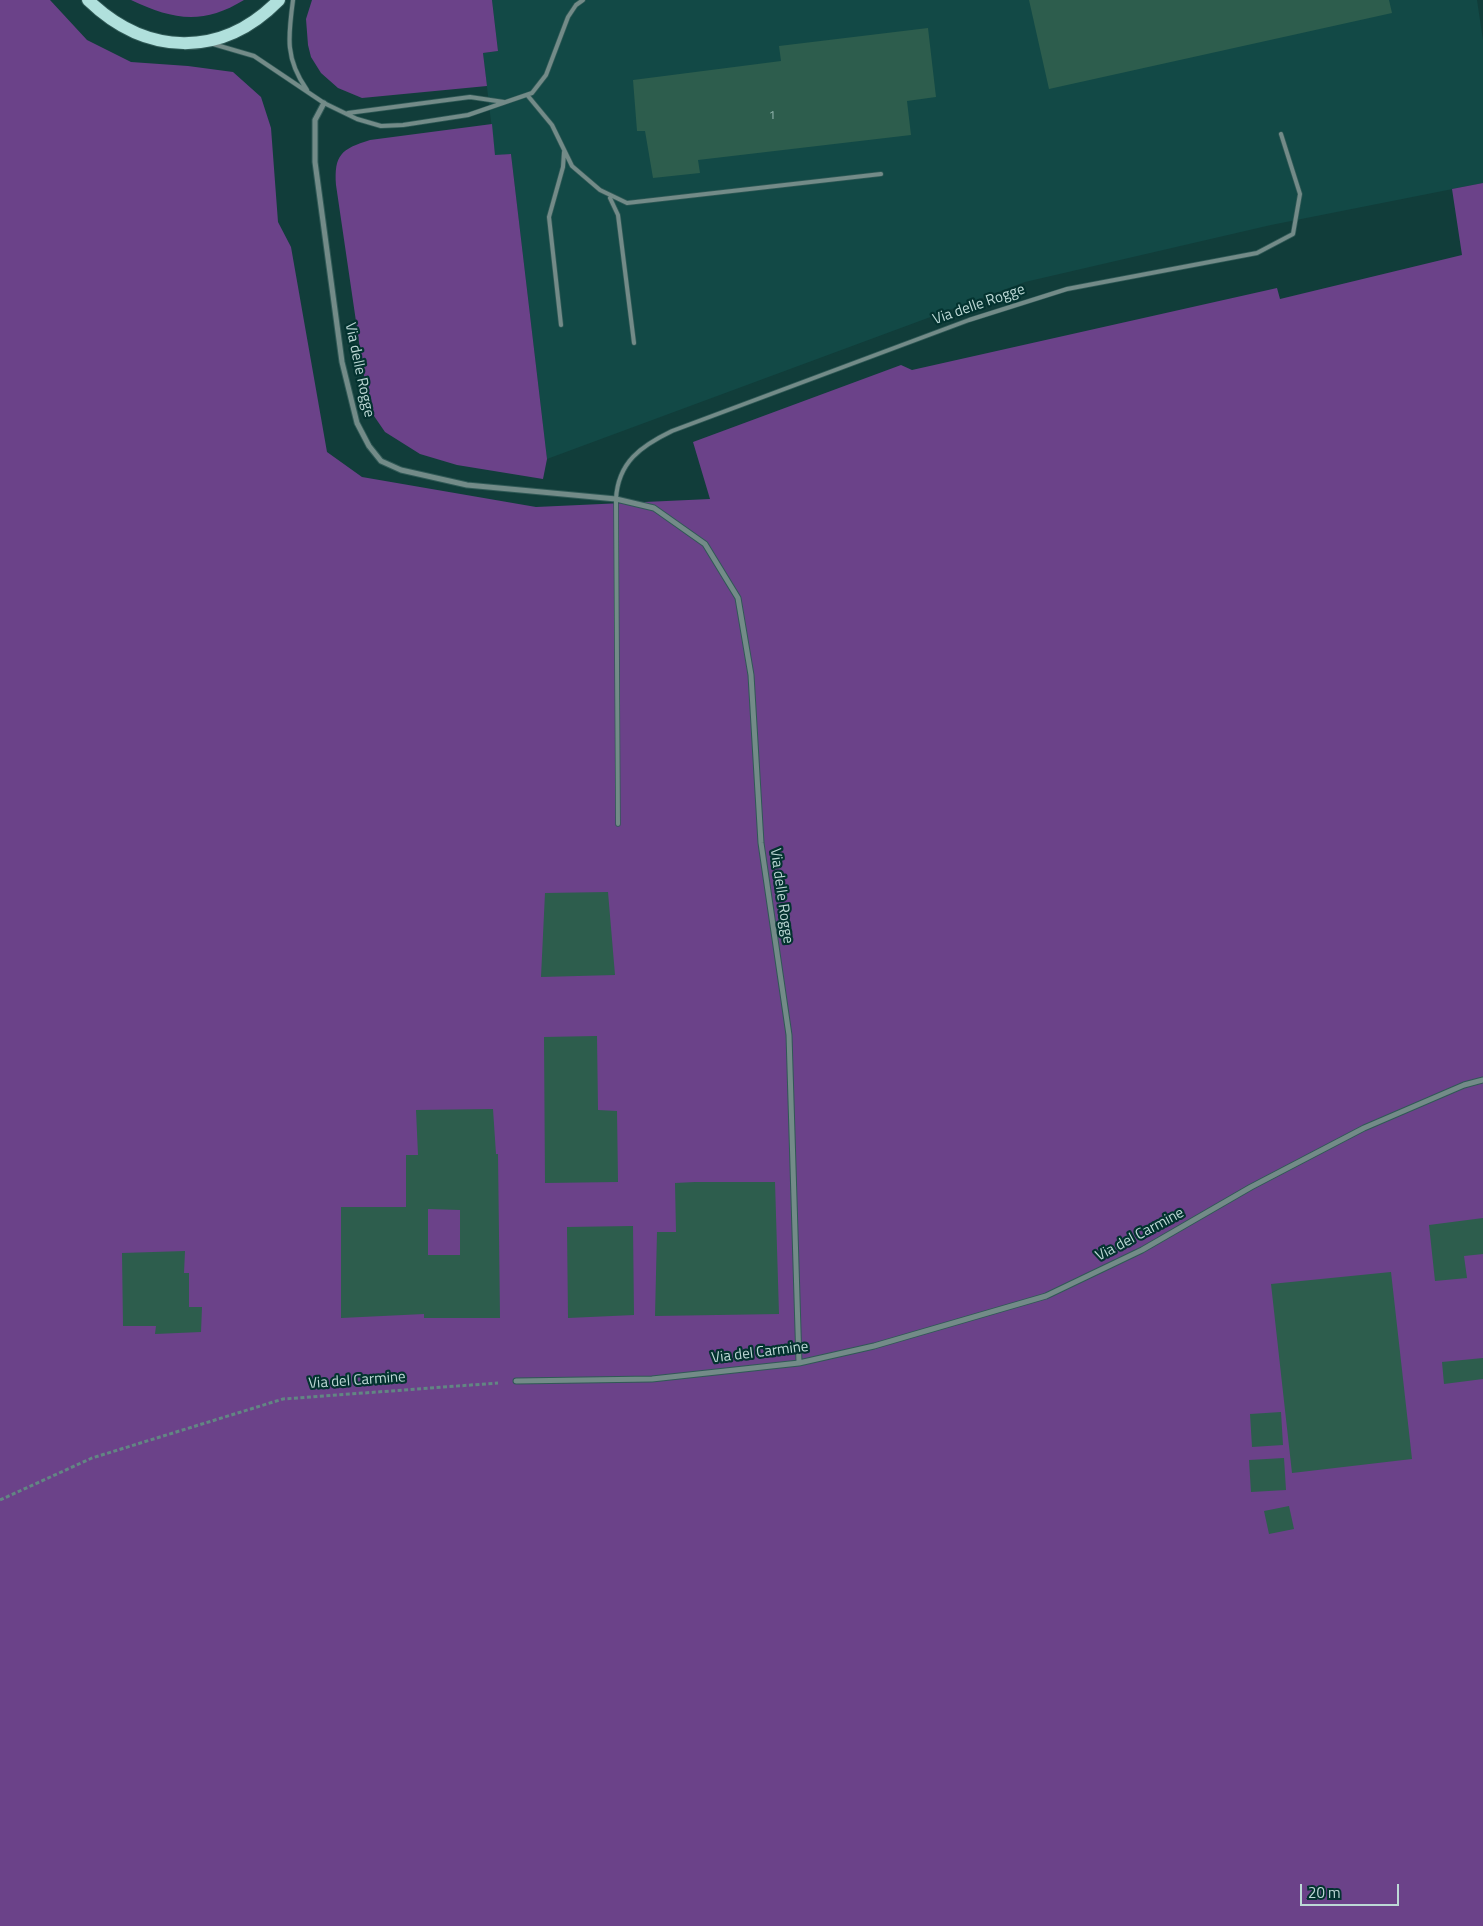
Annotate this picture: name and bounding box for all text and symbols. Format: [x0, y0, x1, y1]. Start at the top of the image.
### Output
house number: 1 [769, 109, 775, 123]
street label: Via delle Rogge [931, 281, 1027, 329]
street label: Via delle Rogge [340, 321, 378, 419]
street label: Via delle Rogge [765, 847, 797, 945]
street label: Via del Carmine [1093, 1204, 1187, 1266]
street label: Via del Carmine [711, 1338, 809, 1368]
street label: Via del Carmine [308, 1369, 406, 1393]
scale bar [1303, 1874, 1402, 1906]
text: 20 m [1308, 1881, 1341, 1904]

